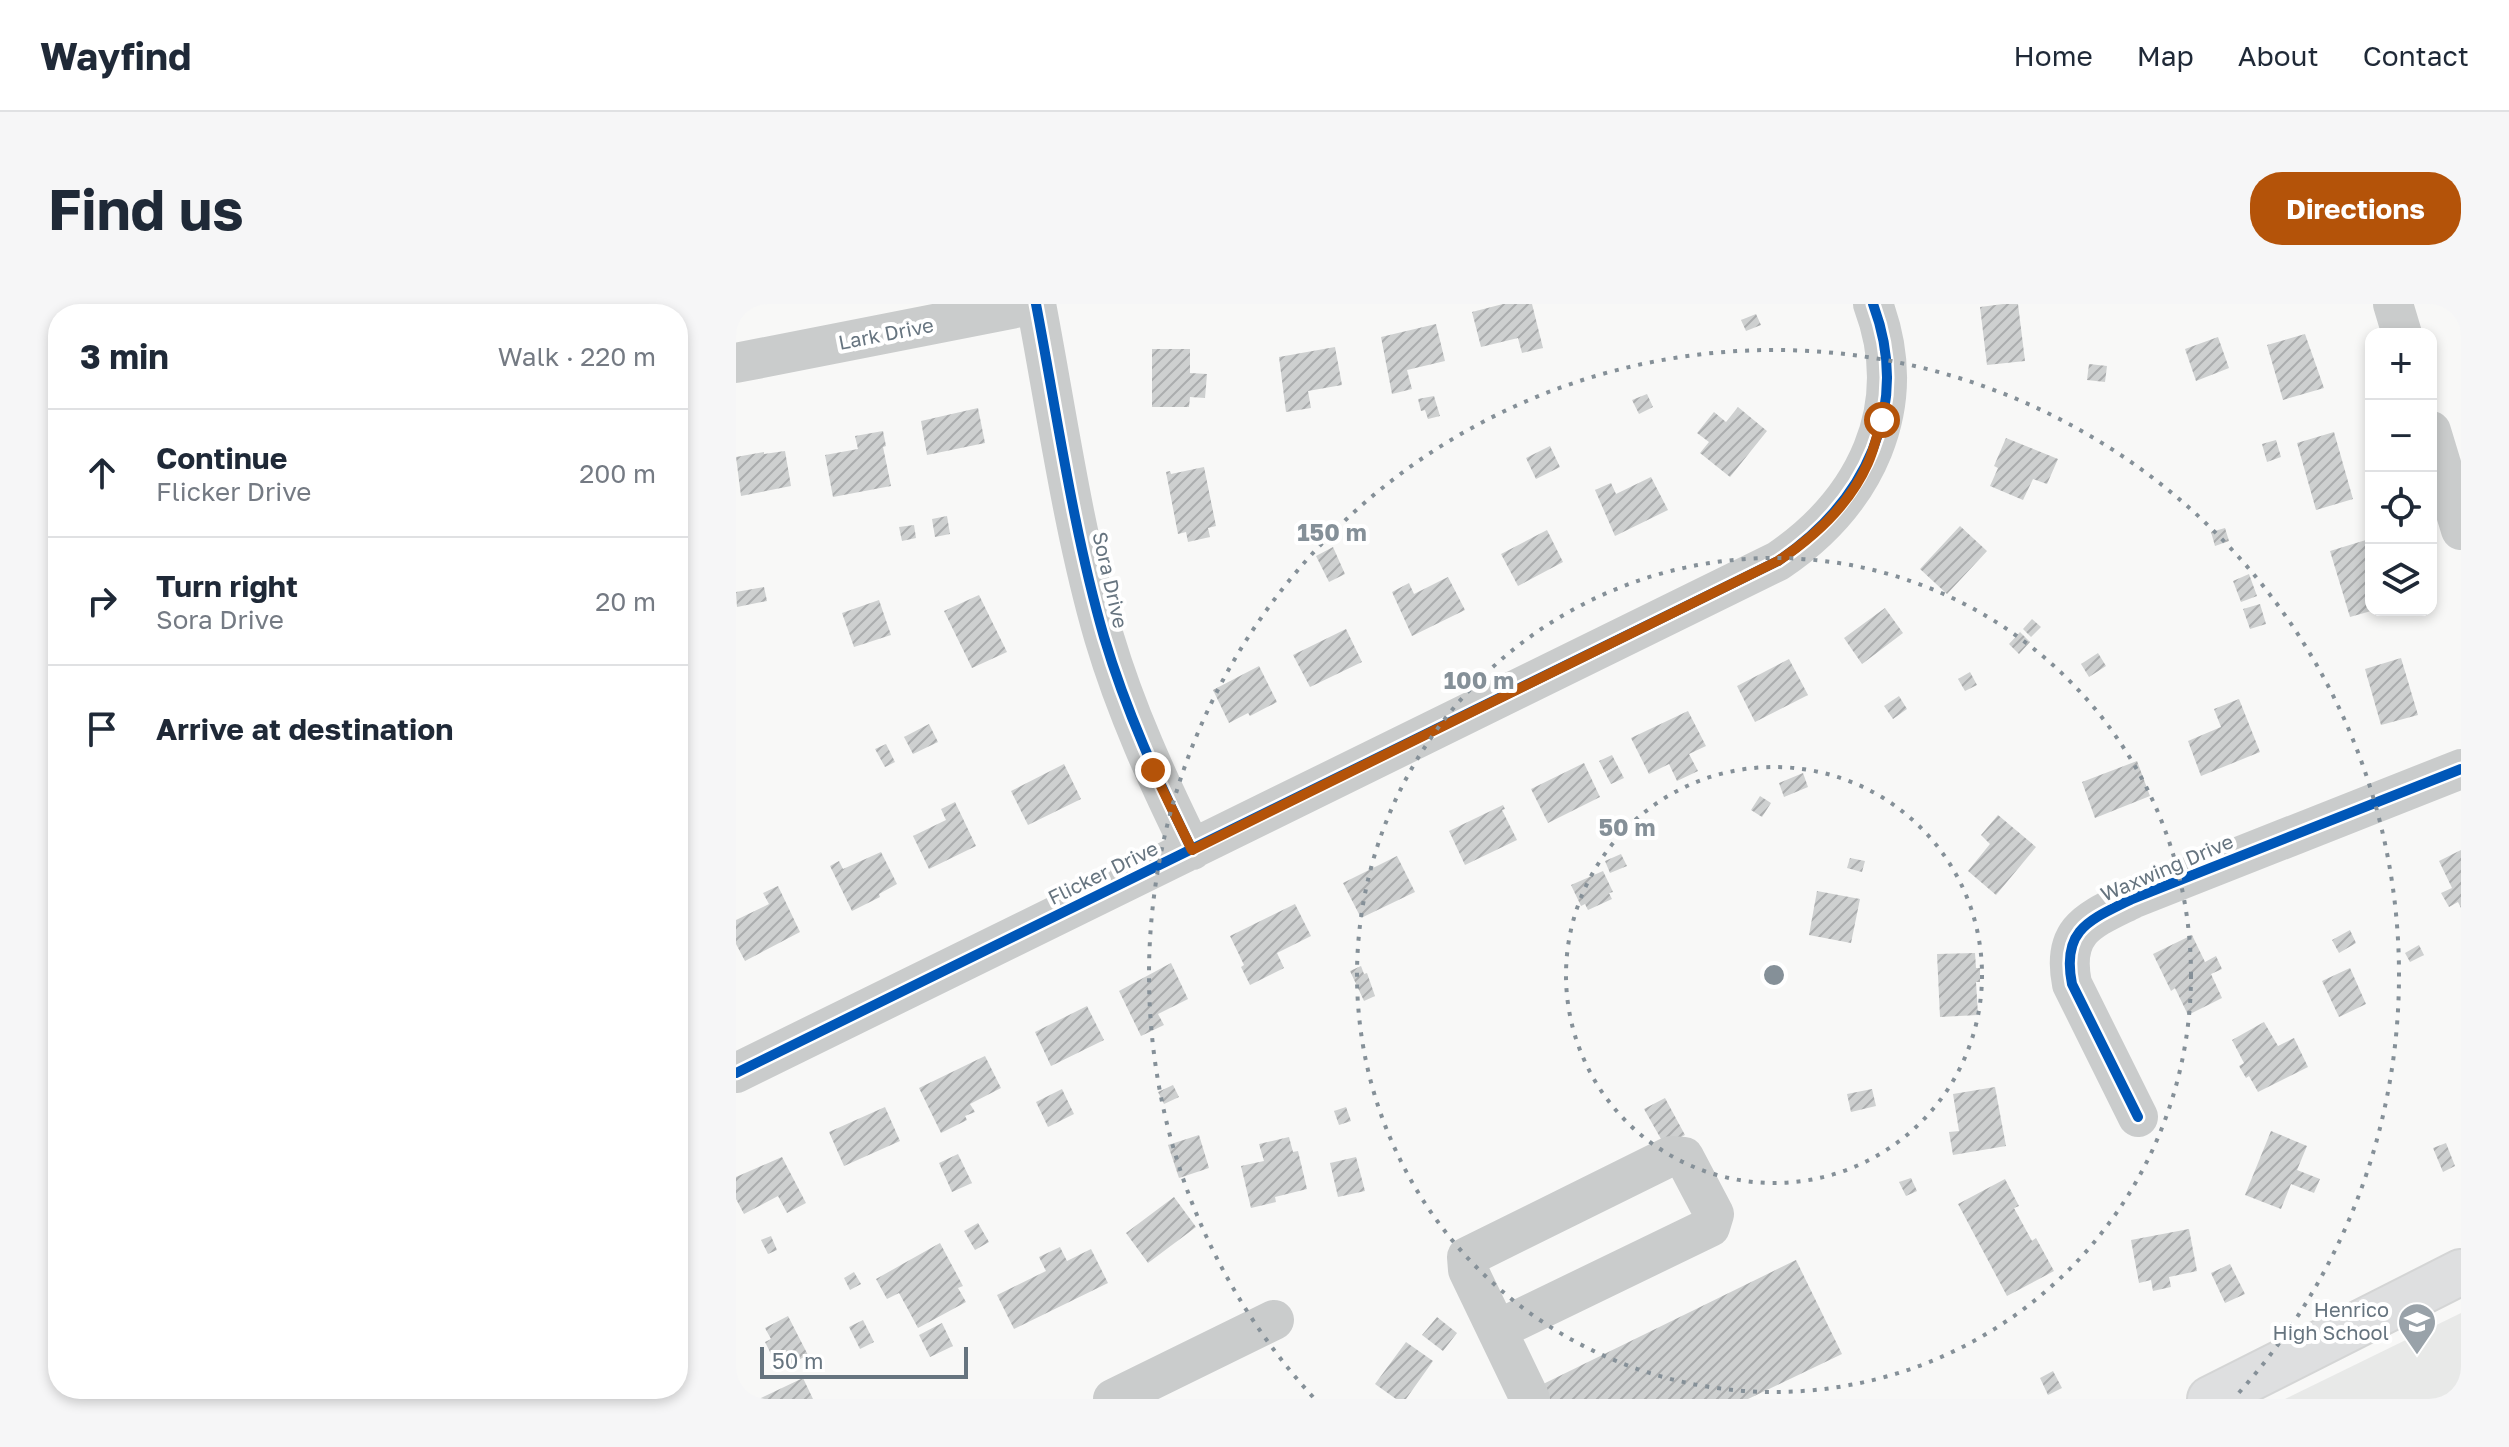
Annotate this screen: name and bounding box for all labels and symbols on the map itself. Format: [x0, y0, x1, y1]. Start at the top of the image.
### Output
street label: Lark Drive [836, 312, 935, 354]
route start [1864, 402, 1900, 438]
text: 150 m [1297, 517, 1367, 546]
street label: Sora Drive [1088, 529, 1134, 630]
text: 100 m [1444, 665, 1514, 694]
route end [1135, 752, 1171, 788]
text: 50 m [1598, 812, 1656, 841]
street label: Waxwing Drive [2097, 828, 2236, 906]
street label: Flicker Drive [1044, 835, 1161, 909]
centre of rings [1760, 961, 1788, 989]
place label: Henrico High School [2272, 1297, 2389, 1344]
school or university icon: Henrico High School [2396, 1301, 2438, 1356]
scale bar [760, 1343, 968, 1379]

